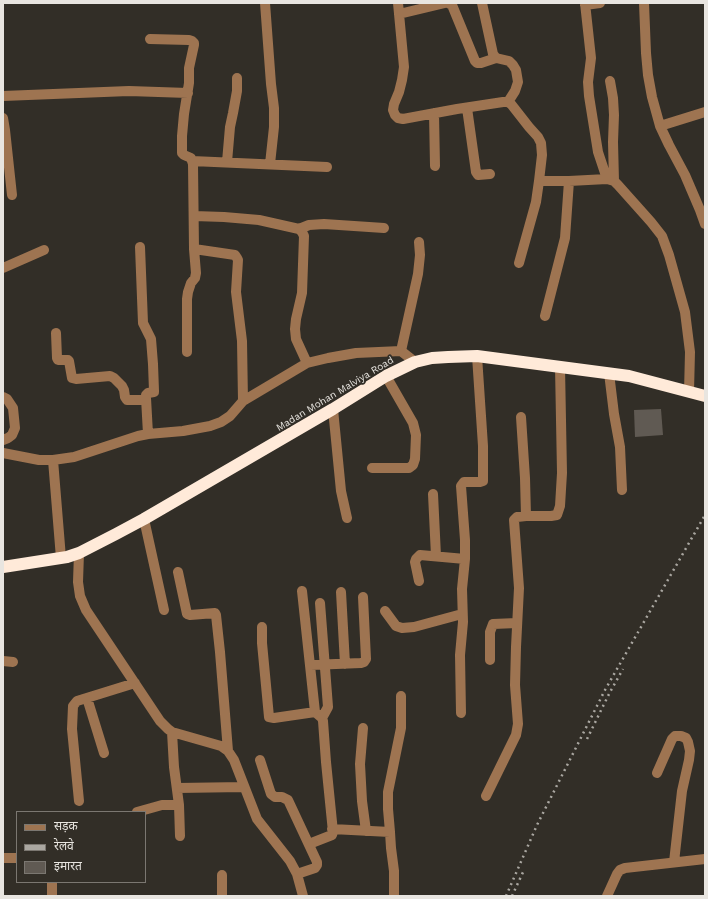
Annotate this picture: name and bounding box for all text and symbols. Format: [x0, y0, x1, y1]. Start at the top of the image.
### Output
street label: Madan Mohan Malviya Road [274, 354, 396, 434]
legend [16, 811, 146, 883]
text: सड़क [54, 819, 78, 833]
text: रेलवे [54, 839, 74, 853]
text: इमारत [54, 859, 82, 873]

